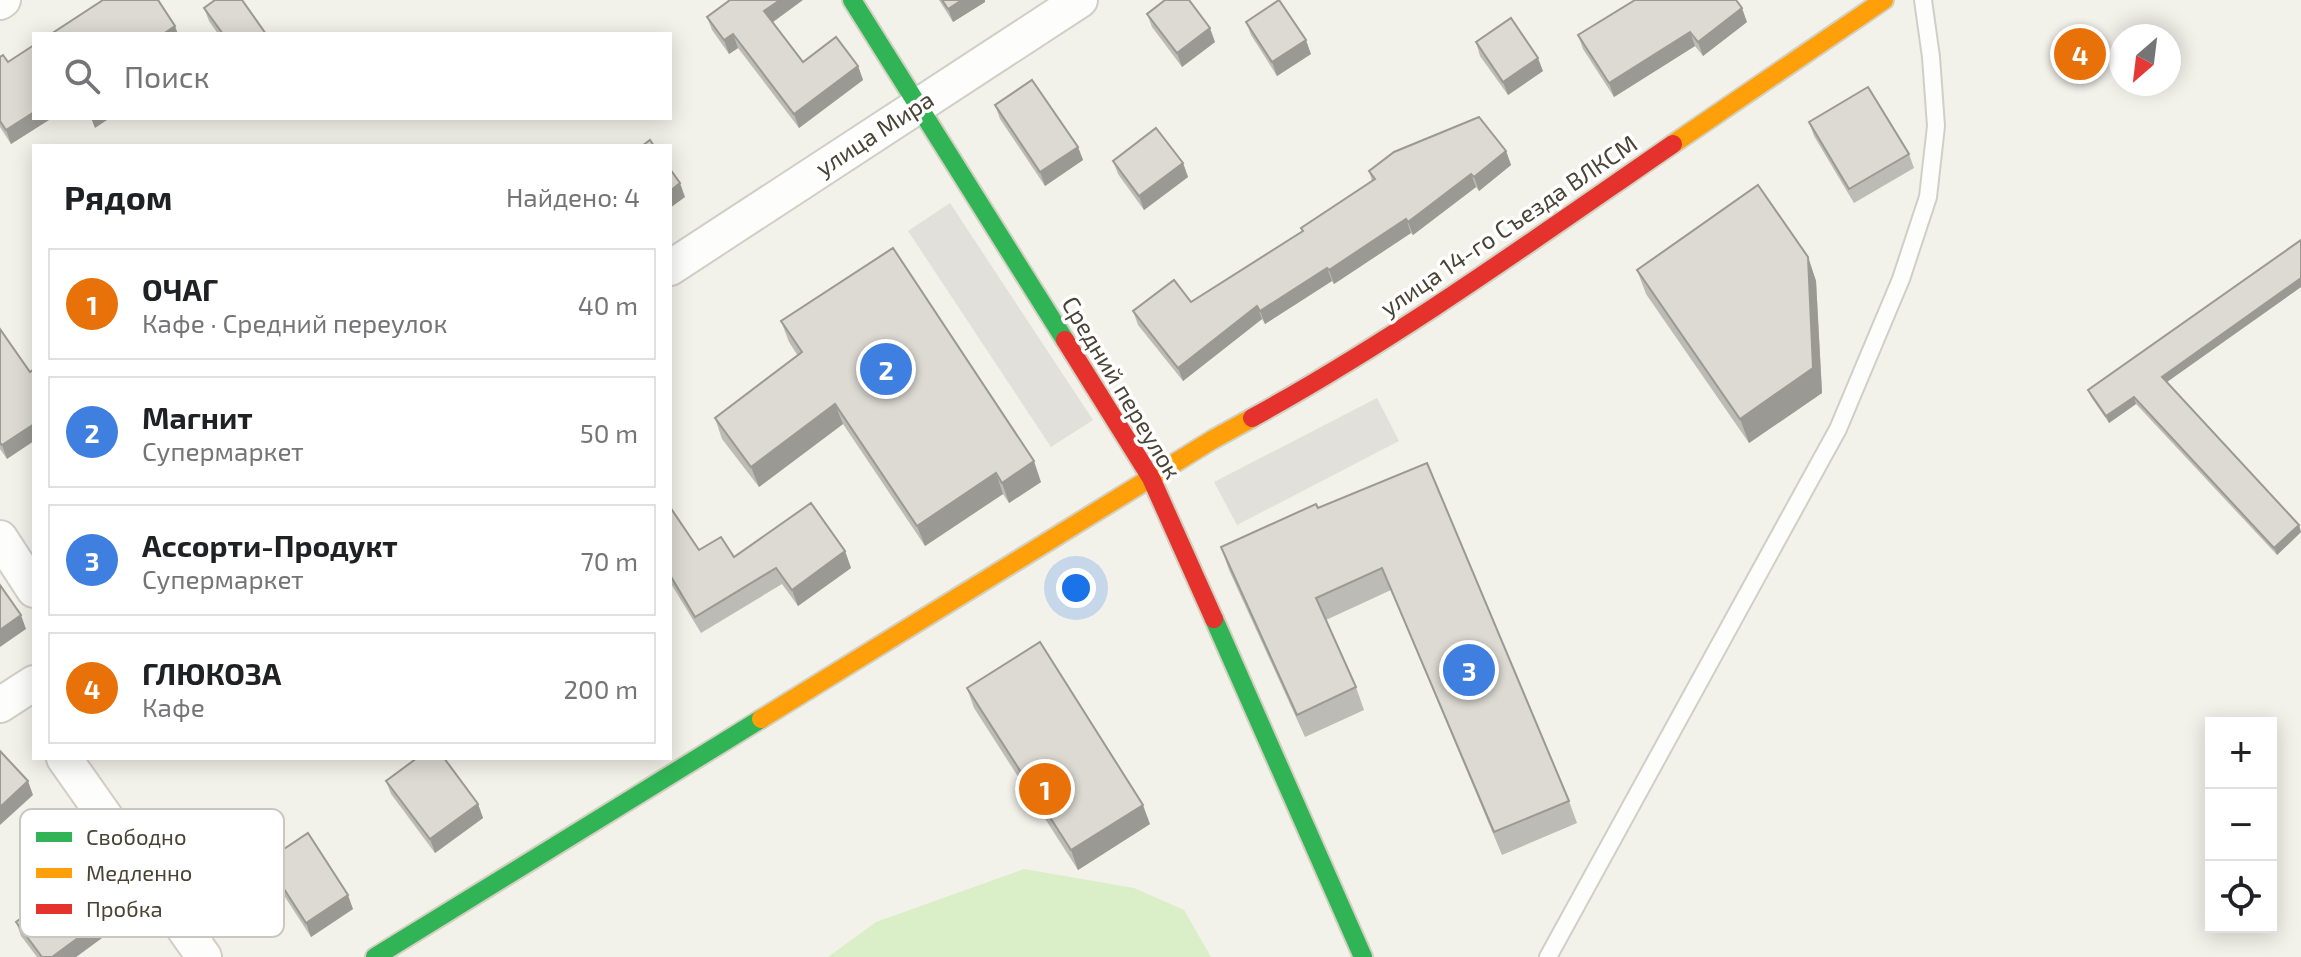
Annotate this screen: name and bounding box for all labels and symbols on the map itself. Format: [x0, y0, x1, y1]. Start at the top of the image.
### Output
pin: 4 [2054, 24, 2106, 84]
north arrow [2109, 24, 2181, 96]
street label: улица Мира [810, 84, 939, 182]
street label: улица 14-го Съезда ВЛКСМ [1374, 128, 1642, 322]
street label: Средний переулок [1056, 291, 1188, 484]
pin: 2 [860, 339, 912, 399]
your location [1056, 568, 1096, 608]
pin: 3 [1443, 640, 1495, 700]
pin: 1 [1019, 759, 1071, 819]
legend [20, 809, 284, 937]
text: Свободно [86, 823, 186, 849]
text: Медленно [86, 859, 192, 885]
text: Пробка [86, 895, 163, 921]

